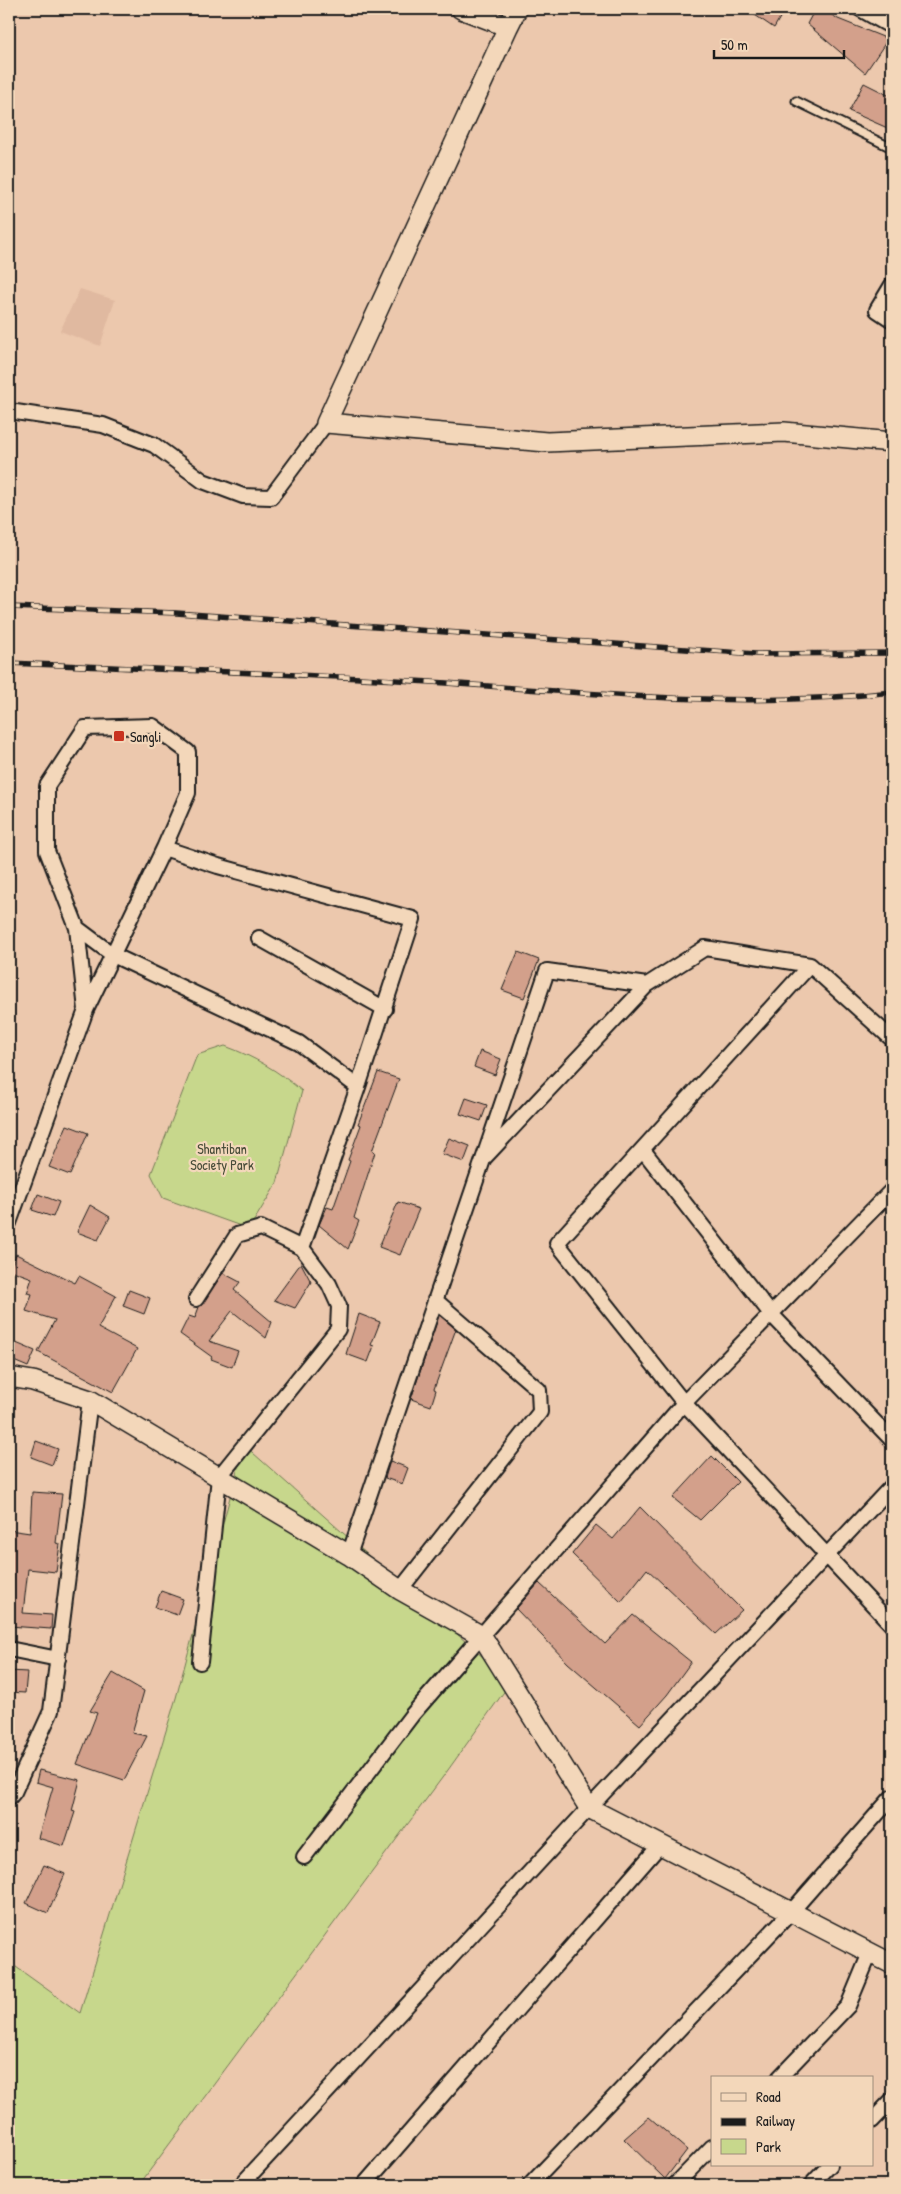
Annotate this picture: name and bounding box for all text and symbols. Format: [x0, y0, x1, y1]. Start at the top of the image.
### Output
scale bar [714, 28, 844, 60]
text: 50 m [721, 34, 748, 55]
place label: Sangli [130, 727, 161, 747]
marker: Sangli [112, 729, 126, 743]
park label: Shantiban Society Park [190, 1139, 254, 1175]
legend [711, 2076, 874, 2166]
text: Road [756, 2086, 781, 2107]
text: Railway [756, 2110, 795, 2131]
text: Park [756, 2136, 781, 2157]

